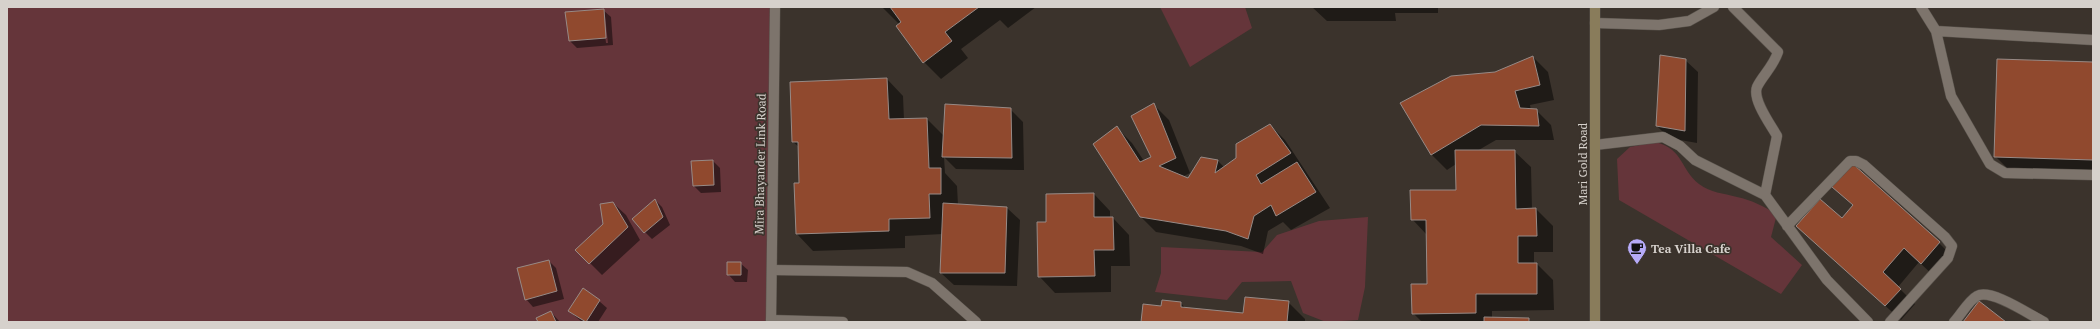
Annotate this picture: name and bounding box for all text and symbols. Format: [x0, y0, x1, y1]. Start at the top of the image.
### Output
street label: Mira Bhayander Link Road [751, 93, 769, 235]
street label: Mari Gold Road [1575, 122, 1590, 205]
cafe icon: Tea Villa Cafe [1626, 237, 1648, 265]
place label: Tea Villa Cafe [1651, 241, 1731, 256]

